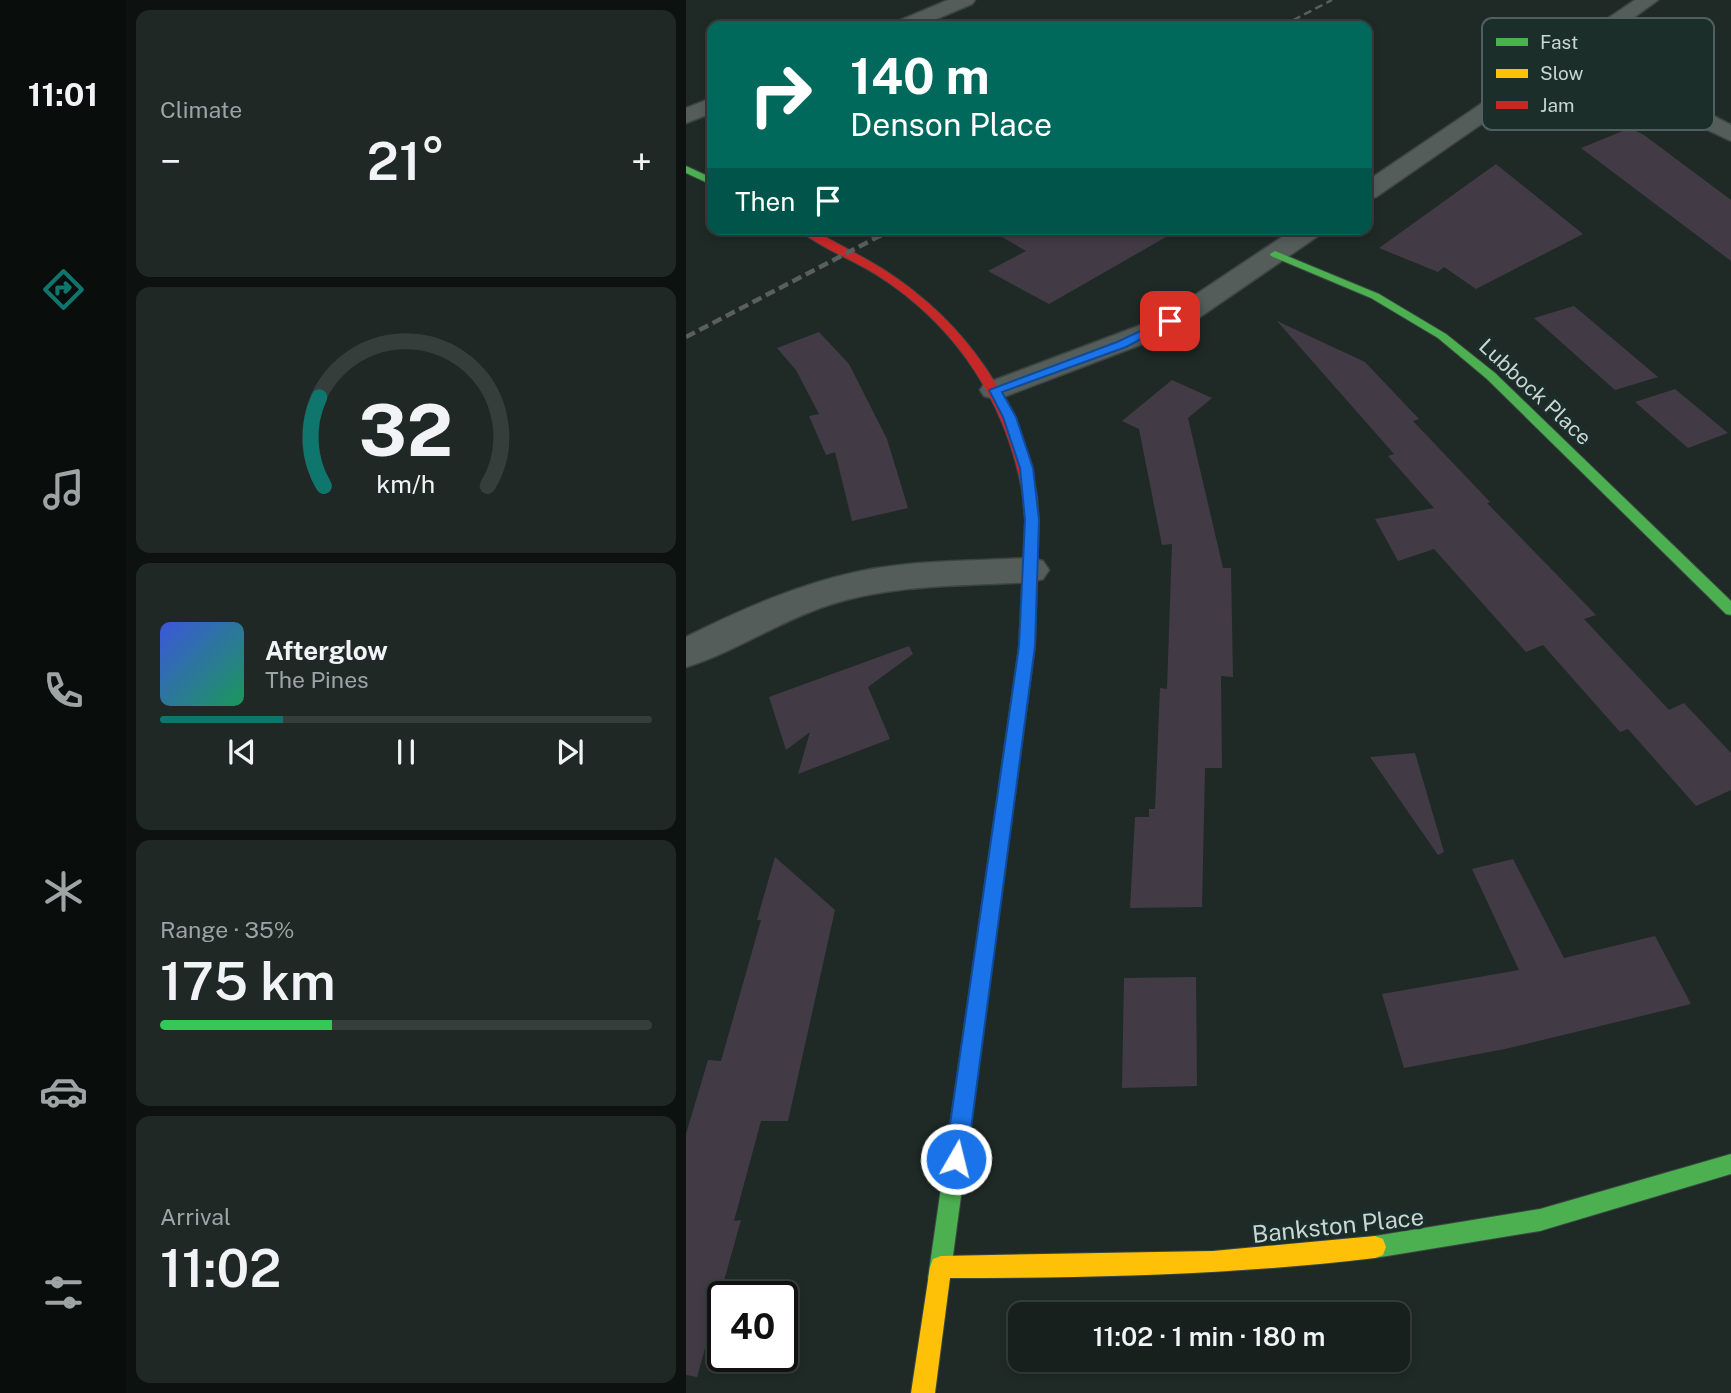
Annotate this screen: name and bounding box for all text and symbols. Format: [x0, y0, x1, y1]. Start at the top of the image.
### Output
legend [1482, 18, 1714, 130]
text: Fast [1540, 31, 1578, 53]
text: 140 m [850, 47, 990, 105]
icon: right [735, 49, 826, 140]
text: Slow [1540, 62, 1584, 84]
text: 11:01 [28, 76, 98, 113]
text: Jam [1540, 94, 1574, 116]
text: Climate [160, 96, 242, 123]
text: Denson Place [850, 106, 1052, 143]
text: 21° [367, 131, 445, 192]
text: − [160, 139, 181, 184]
text: + [631, 139, 652, 184]
icon: arrive [809, 182, 847, 220]
text: Then [735, 186, 795, 217]
icon: directions [39, 265, 88, 314]
pin [1140, 291, 1200, 351]
icon: arrive [1151, 302, 1189, 340]
street label: Lubbock Place [1474, 333, 1597, 450]
text: 32 [359, 387, 453, 472]
icon: music [39, 465, 88, 514]
text: km/h [377, 469, 435, 499]
text: Afterglow [265, 635, 388, 666]
icon: phone [39, 666, 88, 715]
text: The Pines [265, 666, 369, 693]
icon: previous [223, 733, 261, 771]
icon: pause [387, 733, 425, 771]
icon: next [551, 733, 589, 771]
icon: climate [39, 867, 88, 916]
text: Range · 35% [160, 916, 294, 943]
text: 175 km [160, 951, 336, 1012]
icon: car [39, 1067, 88, 1116]
position arrow [919, 1122, 993, 1196]
street label: Bankston Place [1250, 1202, 1425, 1248]
text: Arrival [160, 1203, 231, 1230]
text: 11:02 [160, 1238, 281, 1299]
icon: filters [39, 1268, 88, 1317]
speed limit sign: 40 [707, 1281, 798, 1372]
text: 11:02 · 1 min · 180 m [1093, 1321, 1325, 1352]

